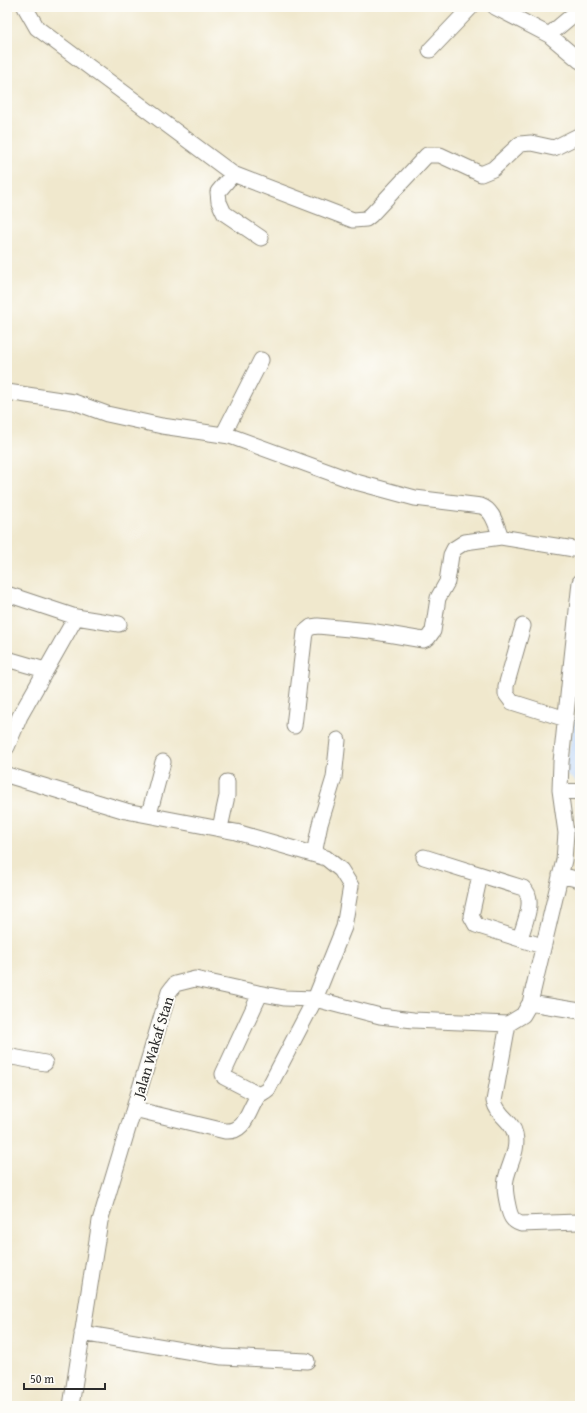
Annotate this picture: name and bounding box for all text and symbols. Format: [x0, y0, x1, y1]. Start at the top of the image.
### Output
street label: Jalan Wakaf Stan [127, 993, 179, 1102]
scale bar [24, 1365, 105, 1391]
text: 50 m [30, 1370, 54, 1387]

